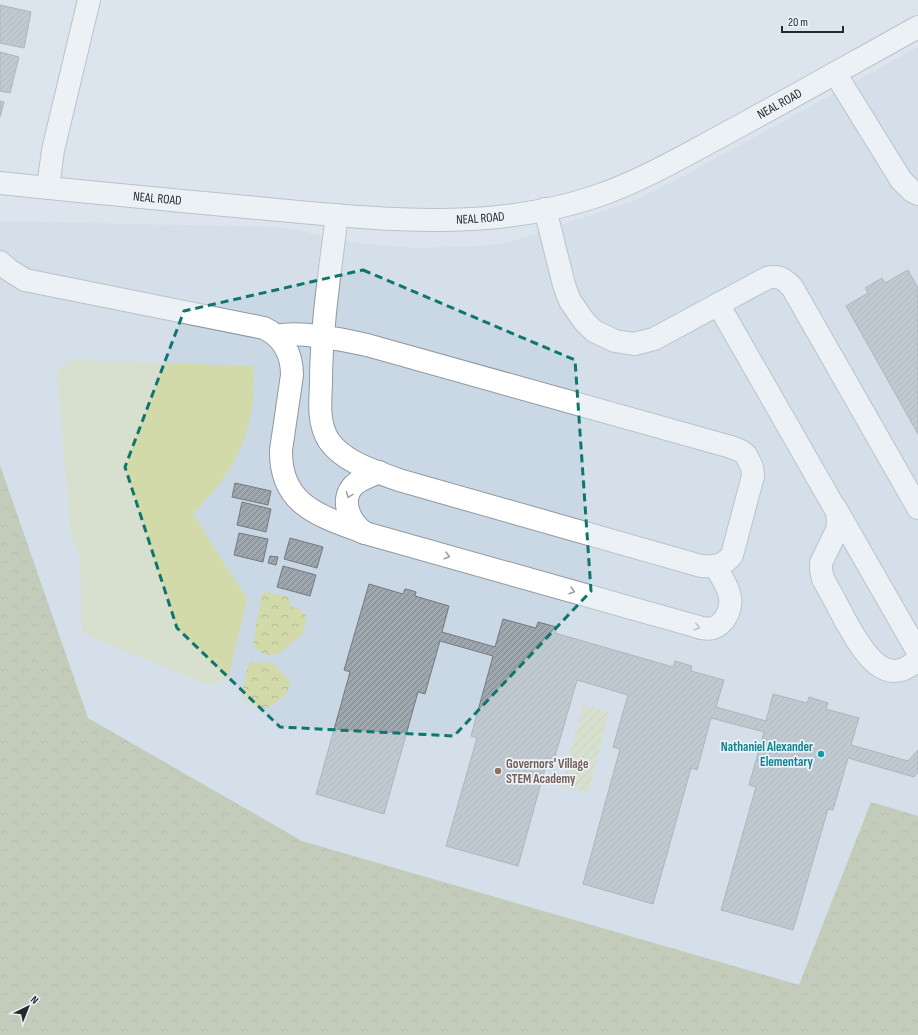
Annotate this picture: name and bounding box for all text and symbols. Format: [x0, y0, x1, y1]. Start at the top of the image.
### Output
scale bar [782, 8, 843, 34]
text: 20 m [788, 15, 808, 30]
street label: NEAL ROAD [754, 85, 805, 123]
street label: NEAL ROAD [132, 188, 182, 209]
street label: NEAL ROAD [456, 208, 505, 228]
one-way arrow [346, 491, 354, 498]
one-way arrow [443, 551, 450, 560]
one-way arrow [568, 586, 575, 595]
one-way arrow [694, 622, 700, 630]
place label: Nathaniel Alexander Elementary [721, 739, 814, 770]
marker: Nathaniel Alexander Elementary [816, 749, 826, 759]
place label: Governors' Village STEM Academy [506, 756, 589, 787]
marker: Governors' Village STEM Academy [493, 766, 503, 776]
north arrow [8, 987, 48, 1027]
text: N [28, 993, 41, 1007]

